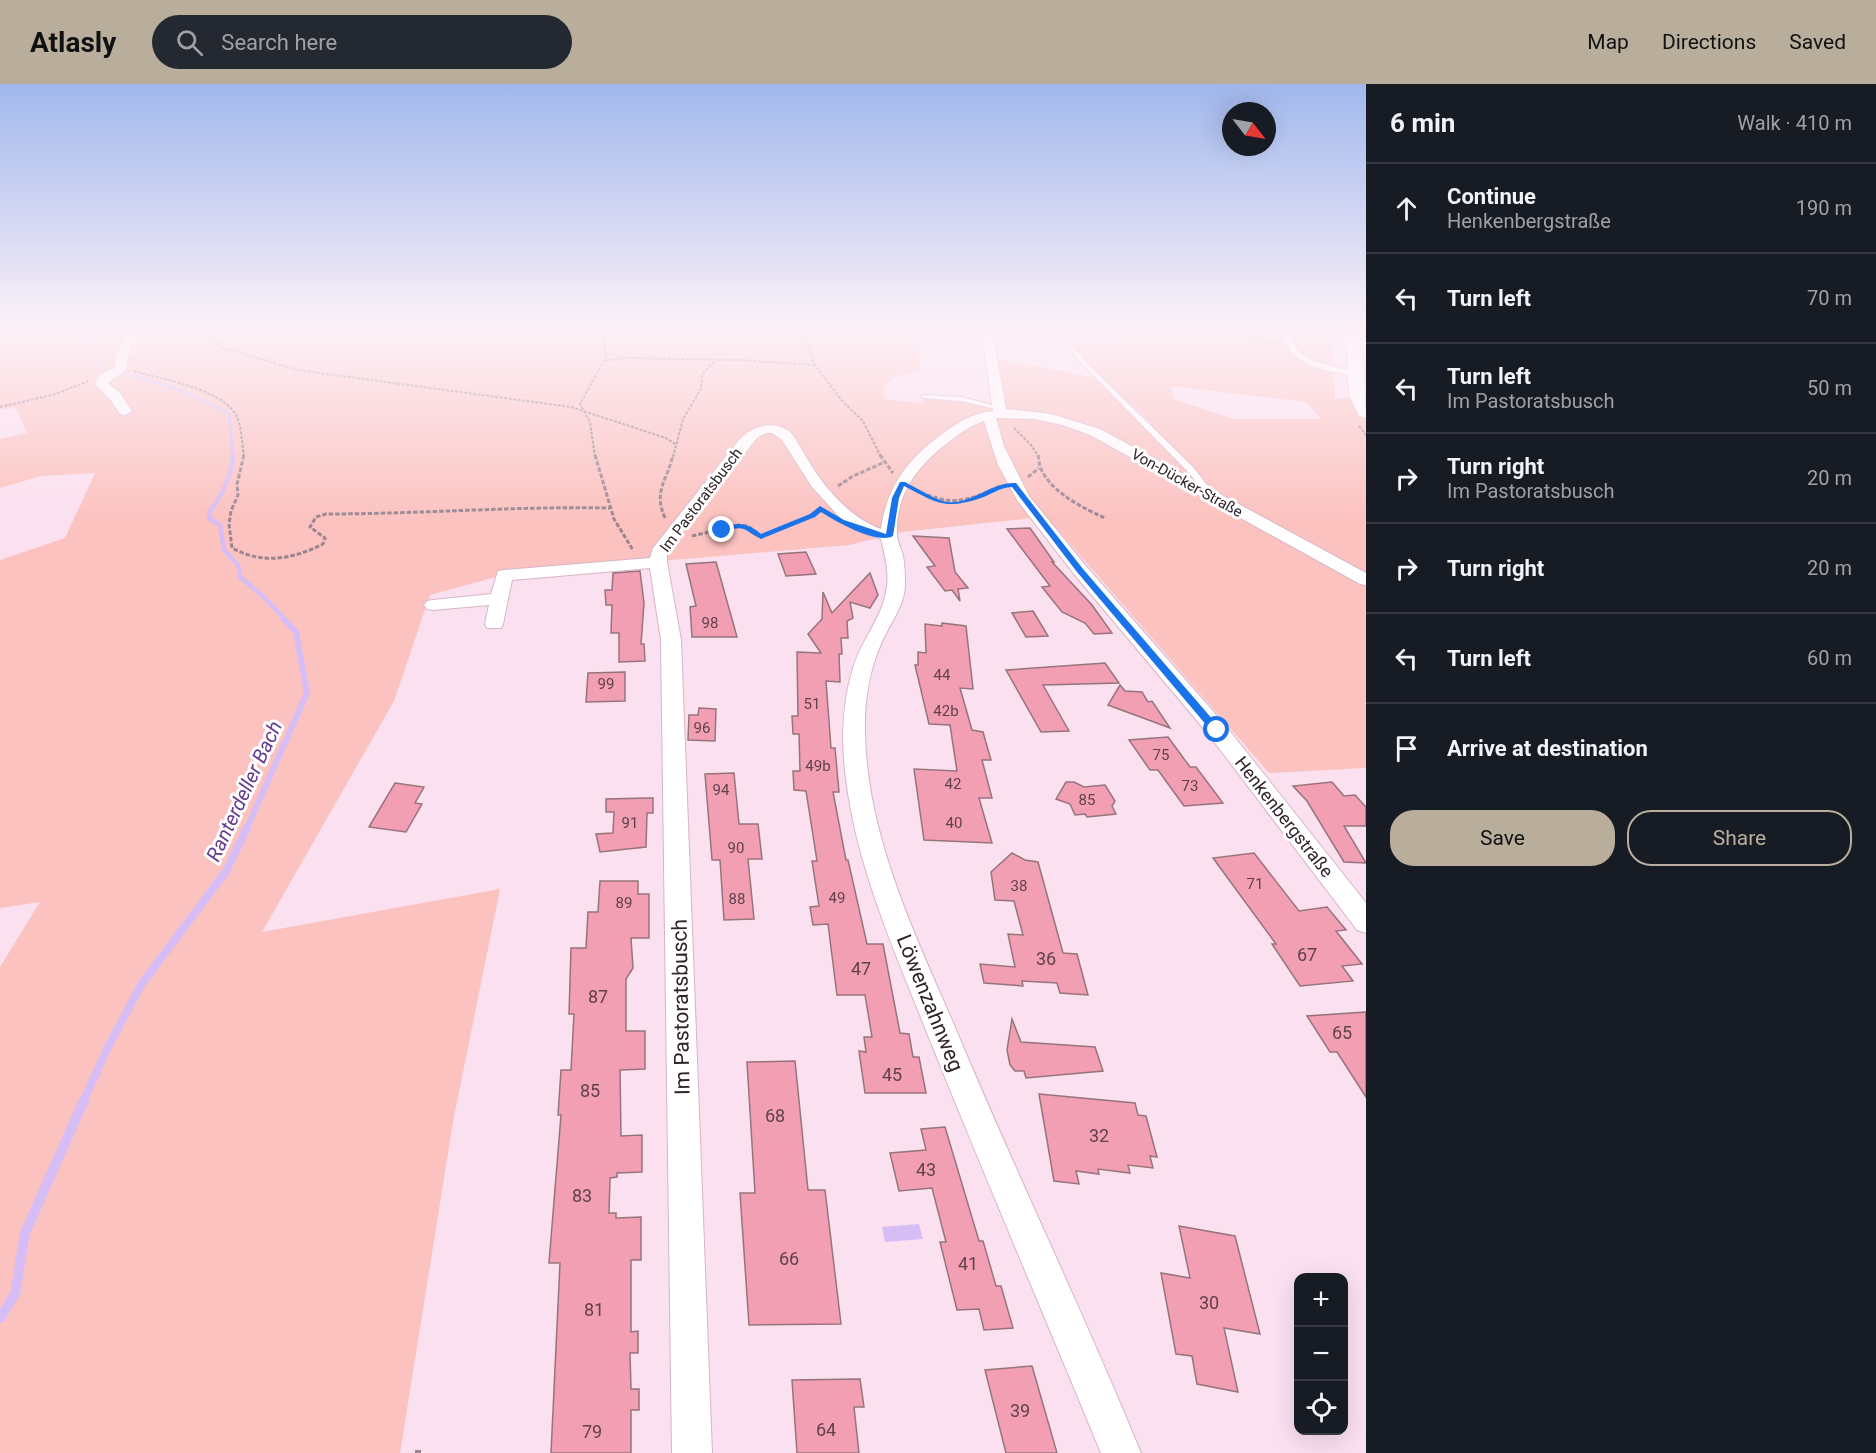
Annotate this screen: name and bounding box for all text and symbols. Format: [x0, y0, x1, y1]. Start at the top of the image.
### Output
search box [152, 15, 572, 69]
text: Atlasly [30, 26, 116, 59]
icon: search [173, 26, 206, 59]
text: Search here [221, 30, 337, 55]
text: Map [1587, 30, 1629, 54]
text: Directions [1662, 30, 1756, 54]
text: Saved [1789, 30, 1846, 54]
north arrow [1222, 102, 1276, 156]
text: 6 min [1390, 108, 1455, 138]
text: Walk · 410 m [1737, 111, 1852, 135]
text: Continue [1447, 184, 1536, 209]
icon: ahead [1390, 192, 1423, 225]
text: 190 m [1796, 196, 1852, 220]
text: Henkenbergstraße [1447, 209, 1611, 233]
icon: left [1390, 282, 1423, 315]
text: Turn left [1447, 286, 1531, 311]
text: 70 m [1807, 286, 1852, 310]
text: Turn left [1447, 364, 1531, 389]
icon: left [1390, 372, 1423, 405]
text: 50 m [1807, 376, 1852, 400]
text: Im Pastoratsbusch [1447, 389, 1615, 413]
street label: Im Pastoratsbusch [656, 444, 746, 556]
street label: Von-Dücker-Straße [1128, 445, 1246, 521]
text: Turn right [1447, 454, 1544, 479]
icon: right [1390, 462, 1423, 495]
text: 20 m [1807, 466, 1852, 490]
text: Im Pastoratsbusch [1447, 479, 1615, 503]
route end [708, 516, 734, 542]
icon: right [1390, 552, 1423, 585]
text: Turn right [1447, 556, 1544, 581]
text: 20 m [1807, 556, 1852, 580]
house number: 98 [702, 614, 718, 632]
icon: left [1390, 642, 1423, 675]
text: Turn left [1447, 646, 1531, 671]
text: 60 m [1807, 646, 1852, 670]
house number: 44 [934, 666, 951, 684]
house number: 99 [598, 675, 614, 693]
house number: 51 [804, 695, 820, 713]
house number: 42b [933, 702, 959, 720]
route start [1203, 716, 1229, 742]
water label: Ranterdeller Bach [201, 717, 287, 865]
house number: 96 [694, 719, 710, 737]
icon: arrive [1390, 732, 1423, 765]
text: Arrive at destination [1447, 736, 1648, 761]
house number: 75 [1153, 746, 1169, 764]
street label: Henkenbergstraße [1231, 752, 1338, 881]
house number: 49b [805, 757, 831, 775]
house number: 42 [945, 775, 961, 793]
house number: 73 [1182, 777, 1198, 795]
house number: 94 [713, 781, 730, 799]
house number: 85 [1079, 791, 1095, 809]
button: Save [1390, 810, 1615, 866]
button: Share [1627, 810, 1852, 866]
house number: 91 [622, 814, 638, 832]
house number: 40 [946, 814, 962, 832]
house number: 90 [728, 839, 744, 857]
house number: 71 [1247, 875, 1263, 893]
house number: 38 [1011, 877, 1027, 895]
house number: 49 [829, 889, 845, 907]
house number: 88 [729, 890, 745, 908]
house number: 89 [616, 894, 632, 912]
street label: Im Pastoratsbusch [667, 919, 695, 1095]
street label: Löwenzahnweg [892, 931, 968, 1075]
house number: 67 [1297, 944, 1317, 965]
house number: 36 [1036, 948, 1056, 969]
house number: 47 [851, 958, 871, 979]
house number: 87 [588, 986, 608, 1007]
house number: 65 [1332, 1022, 1352, 1043]
house number: 45 [882, 1064, 902, 1085]
house number: 85 [580, 1080, 600, 1101]
house number: 68 [765, 1105, 785, 1126]
house number: 32 [1089, 1125, 1109, 1146]
house number: 43 [916, 1159, 936, 1180]
house number: 83 [572, 1185, 592, 1206]
house number: 66 [779, 1248, 799, 1269]
house number: 41 [958, 1253, 978, 1274]
map controls [1294, 1273, 1348, 1435]
button: + [1294, 1273, 1348, 1327]
house number: 30 [1199, 1292, 1219, 1313]
house number: 81 [584, 1299, 604, 1320]
button: − [1294, 1327, 1348, 1381]
button: locate [1294, 1381, 1348, 1435]
house number: 39 [1010, 1400, 1030, 1421]
house number: 64 [816, 1419, 836, 1440]
house number: 79 [582, 1421, 602, 1442]

